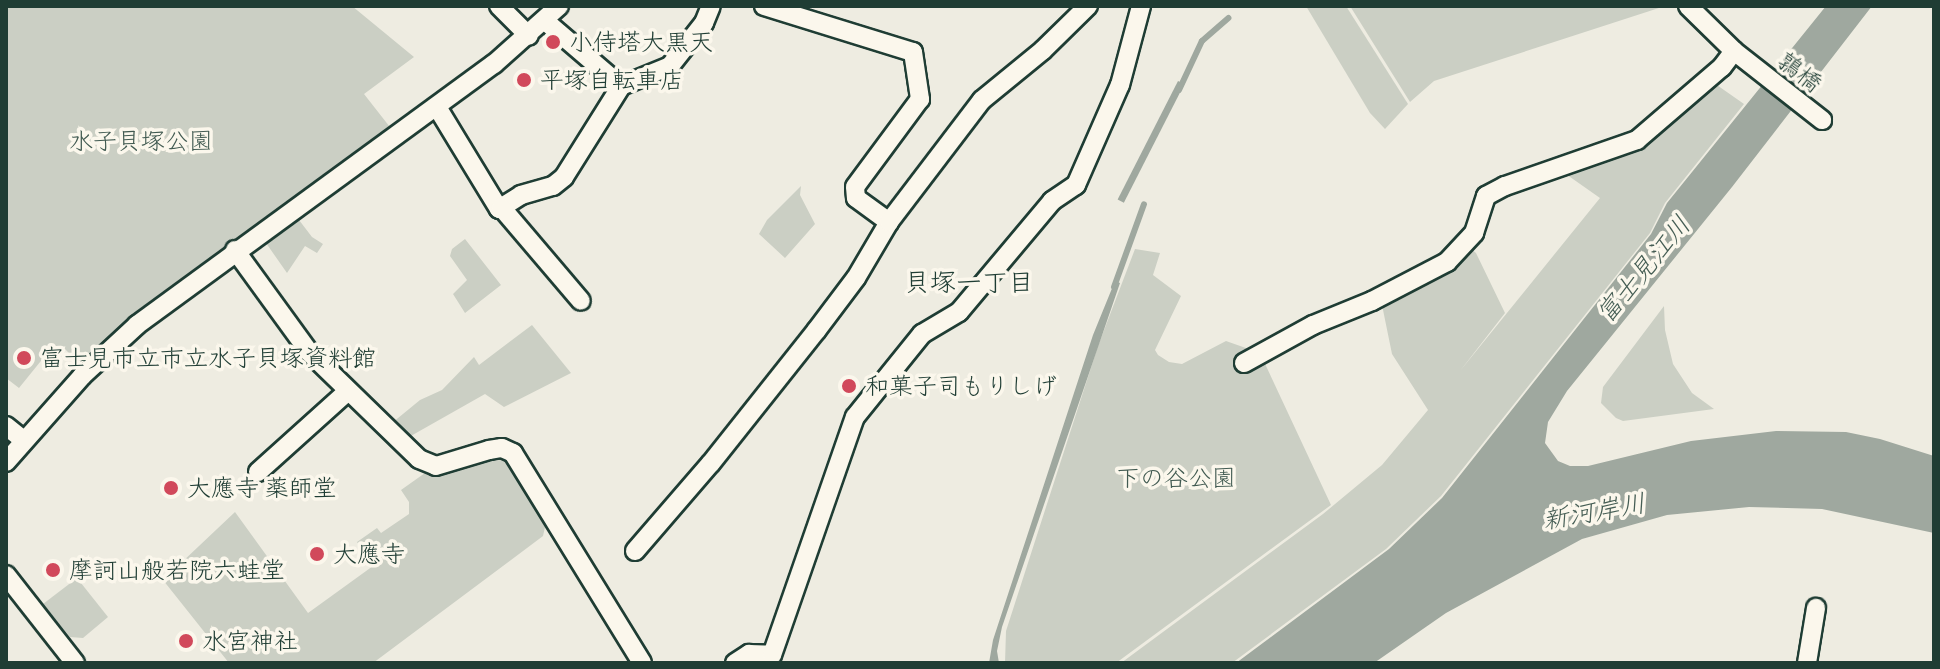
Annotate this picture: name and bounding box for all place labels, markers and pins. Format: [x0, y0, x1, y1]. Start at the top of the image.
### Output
place label: 小侍塔大黒天 [569, 28, 713, 56]
marker: 小侍塔大黒天 [544, 33, 562, 51]
place label: 平塚自転車店 [540, 66, 684, 94]
marker: 平塚自転車店 [515, 71, 533, 89]
place label: 富士見市立市立水子貝塚資料館 [40, 344, 376, 372]
marker: 富士見市立市立水子貝塚資料館 [15, 349, 33, 367]
place label: 和菓子司もりしげ [865, 372, 1057, 400]
marker: 和菓子司もりしげ [840, 377, 858, 395]
place label: 大應寺 薬師堂 [187, 474, 337, 502]
marker: 大應寺 薬師堂 [162, 479, 180, 497]
place label: 大應寺 [333, 540, 405, 568]
marker: 大應寺 [308, 545, 326, 563]
place label: 摩訶山般若院六蛙堂 [69, 556, 285, 584]
marker: 摩訶山般若院六蛙堂 [44, 561, 62, 579]
place label: 水宮神社 [202, 627, 298, 655]
marker: 水宮神社 [177, 632, 195, 650]

